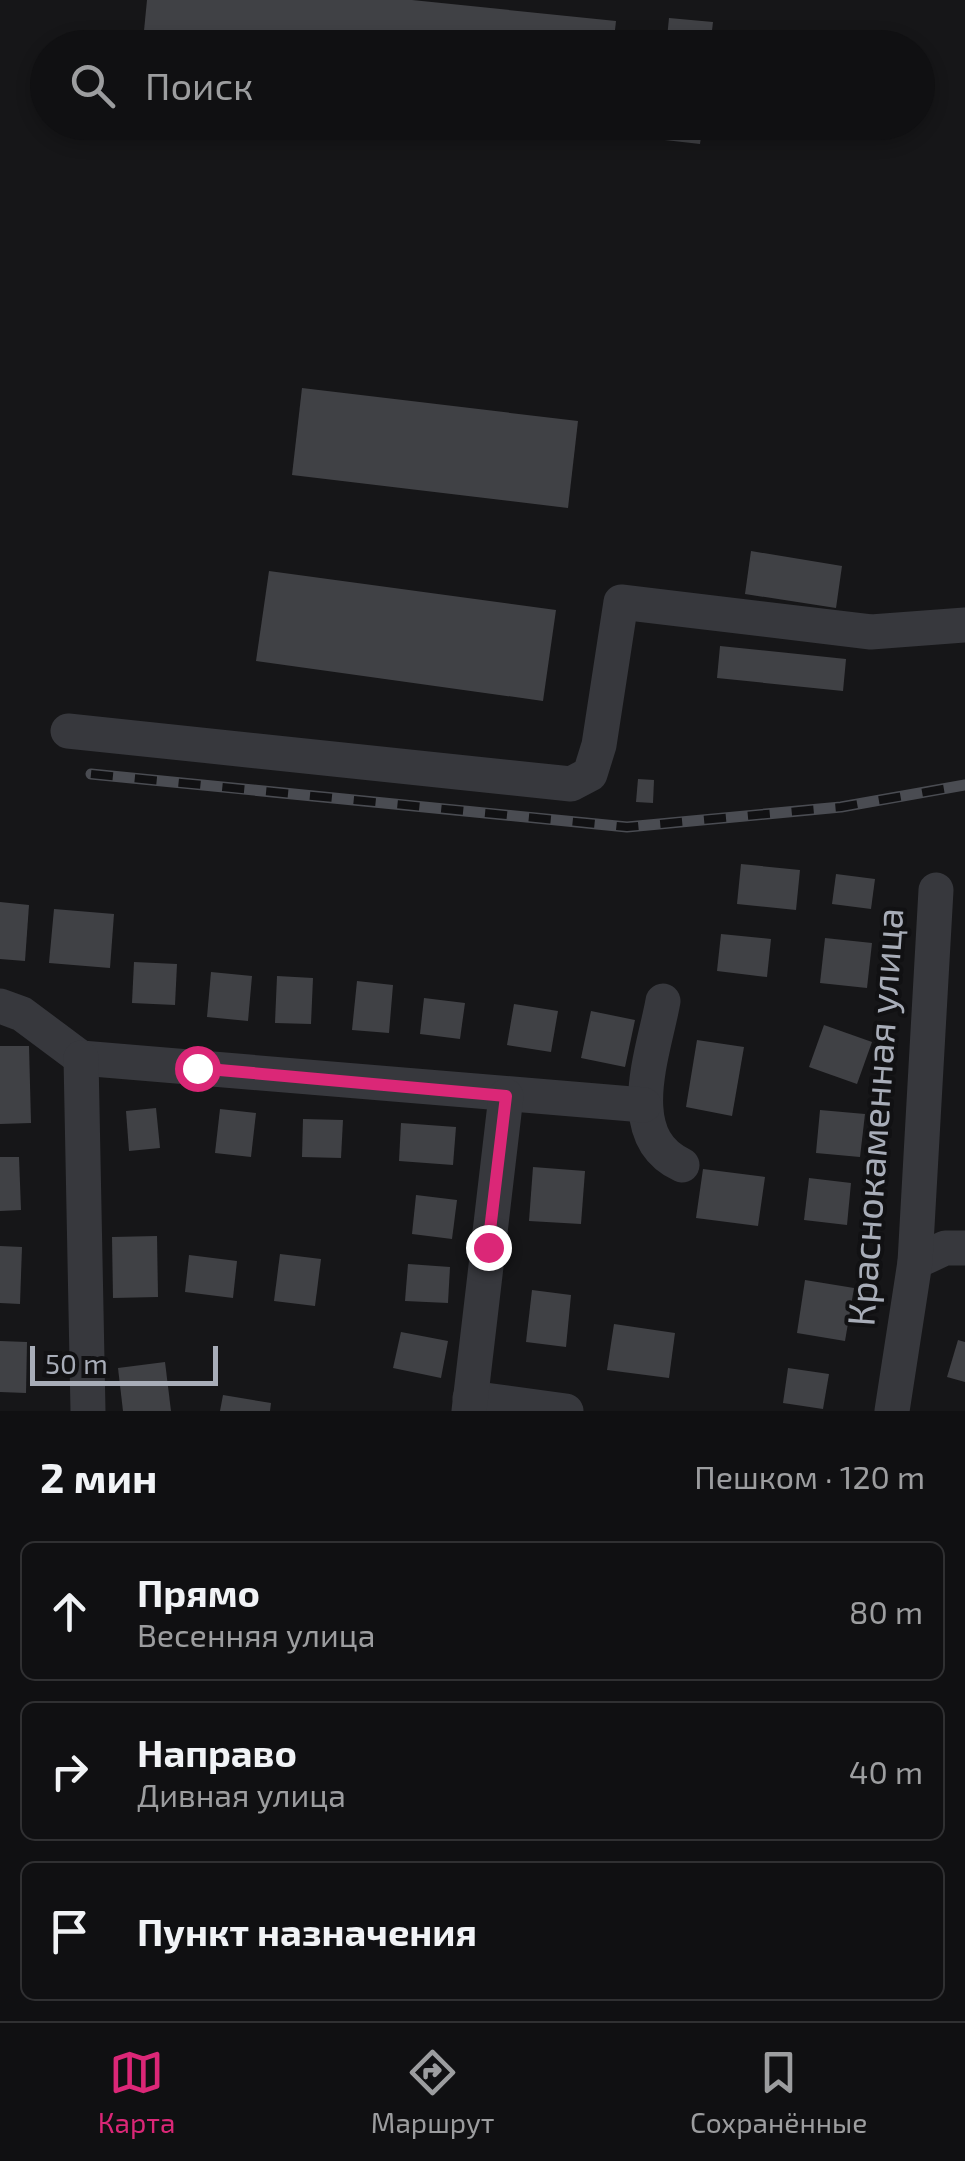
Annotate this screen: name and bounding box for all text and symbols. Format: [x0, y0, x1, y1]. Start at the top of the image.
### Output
search box [30, 30, 935, 140]
icon: search [65, 58, 120, 113]
text: Поиск [145, 62, 254, 108]
street label: Краснокаменная улица [836, 906, 912, 1327]
route start [175, 1046, 221, 1092]
route end [466, 1225, 512, 1271]
scale bar [30, 1341, 218, 1386]
text: 50 m [45, 1346, 108, 1380]
text: 2 мин [40, 1451, 157, 1501]
text: Пешком · 120 m [694, 1457, 925, 1495]
text: Прямо [137, 1569, 260, 1615]
icon: ahead [42, 1584, 97, 1639]
text: 80 m [849, 1592, 923, 1630]
text: Весенняя улица [137, 1615, 375, 1653]
text: Направо [137, 1729, 297, 1775]
icon: right [42, 1744, 97, 1799]
text: 40 m [849, 1752, 923, 1790]
text: Дивная улица [137, 1775, 346, 1813]
icon: arrive [42, 1904, 97, 1959]
text: Пункт назначения [137, 1908, 477, 1954]
tab: Карта [98, 2045, 175, 2139]
tab: Маршрут [371, 2045, 495, 2139]
tab: Сохранённые [690, 2045, 867, 2139]

